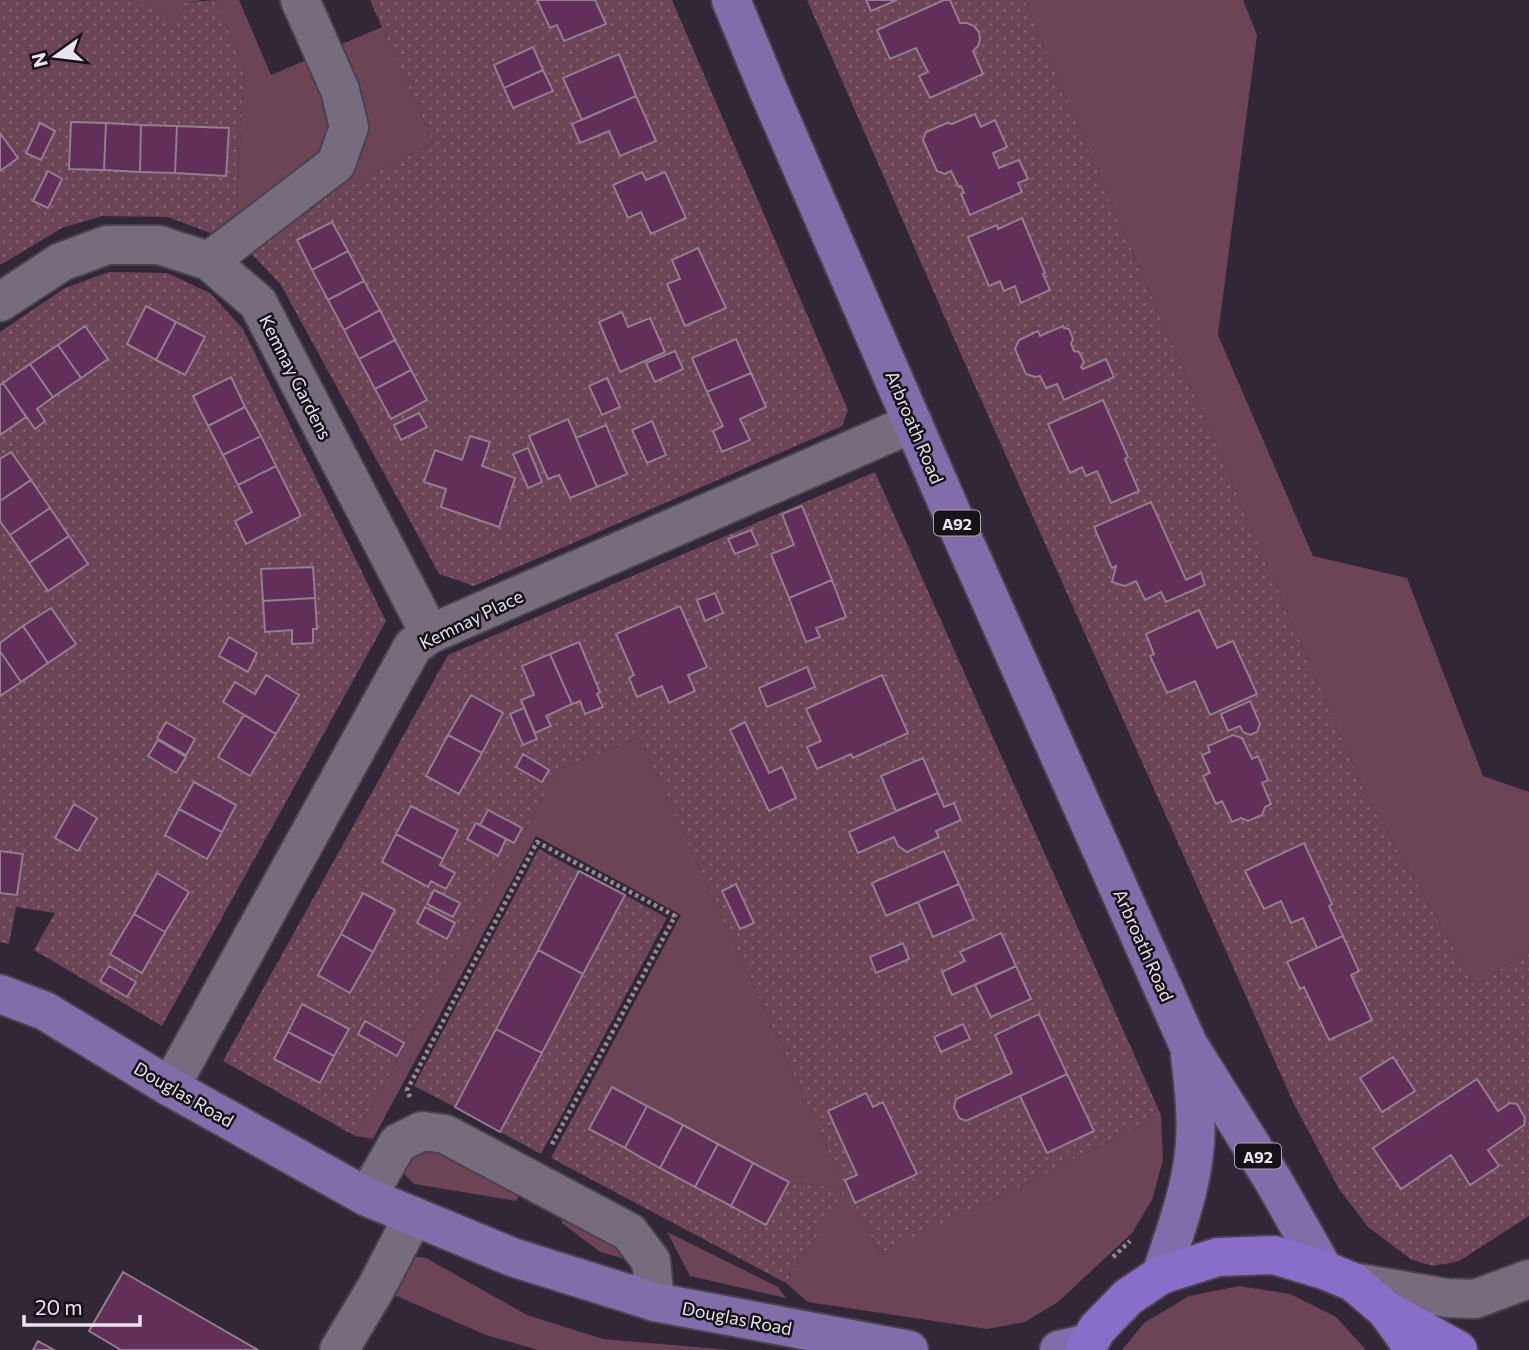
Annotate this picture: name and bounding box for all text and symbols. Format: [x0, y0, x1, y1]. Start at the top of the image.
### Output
north arrow [21, 21, 91, 91]
text: N [26, 51, 52, 70]
street label: Kemnay Gardens [255, 311, 337, 443]
street label: Arbroath Road [881, 367, 949, 487]
road number: A92 [934, 510, 980, 536]
street label: Kemnay Place [416, 584, 526, 654]
street label: Arbroath Road [1109, 885, 1179, 1005]
street label: Douglas Road [130, 1057, 238, 1131]
road number: A92 [1235, 1144, 1281, 1168]
scale bar [24, 1284, 140, 1328]
text: 20 m [35, 1294, 83, 1319]
street label: Douglas Road [680, 1297, 794, 1339]

